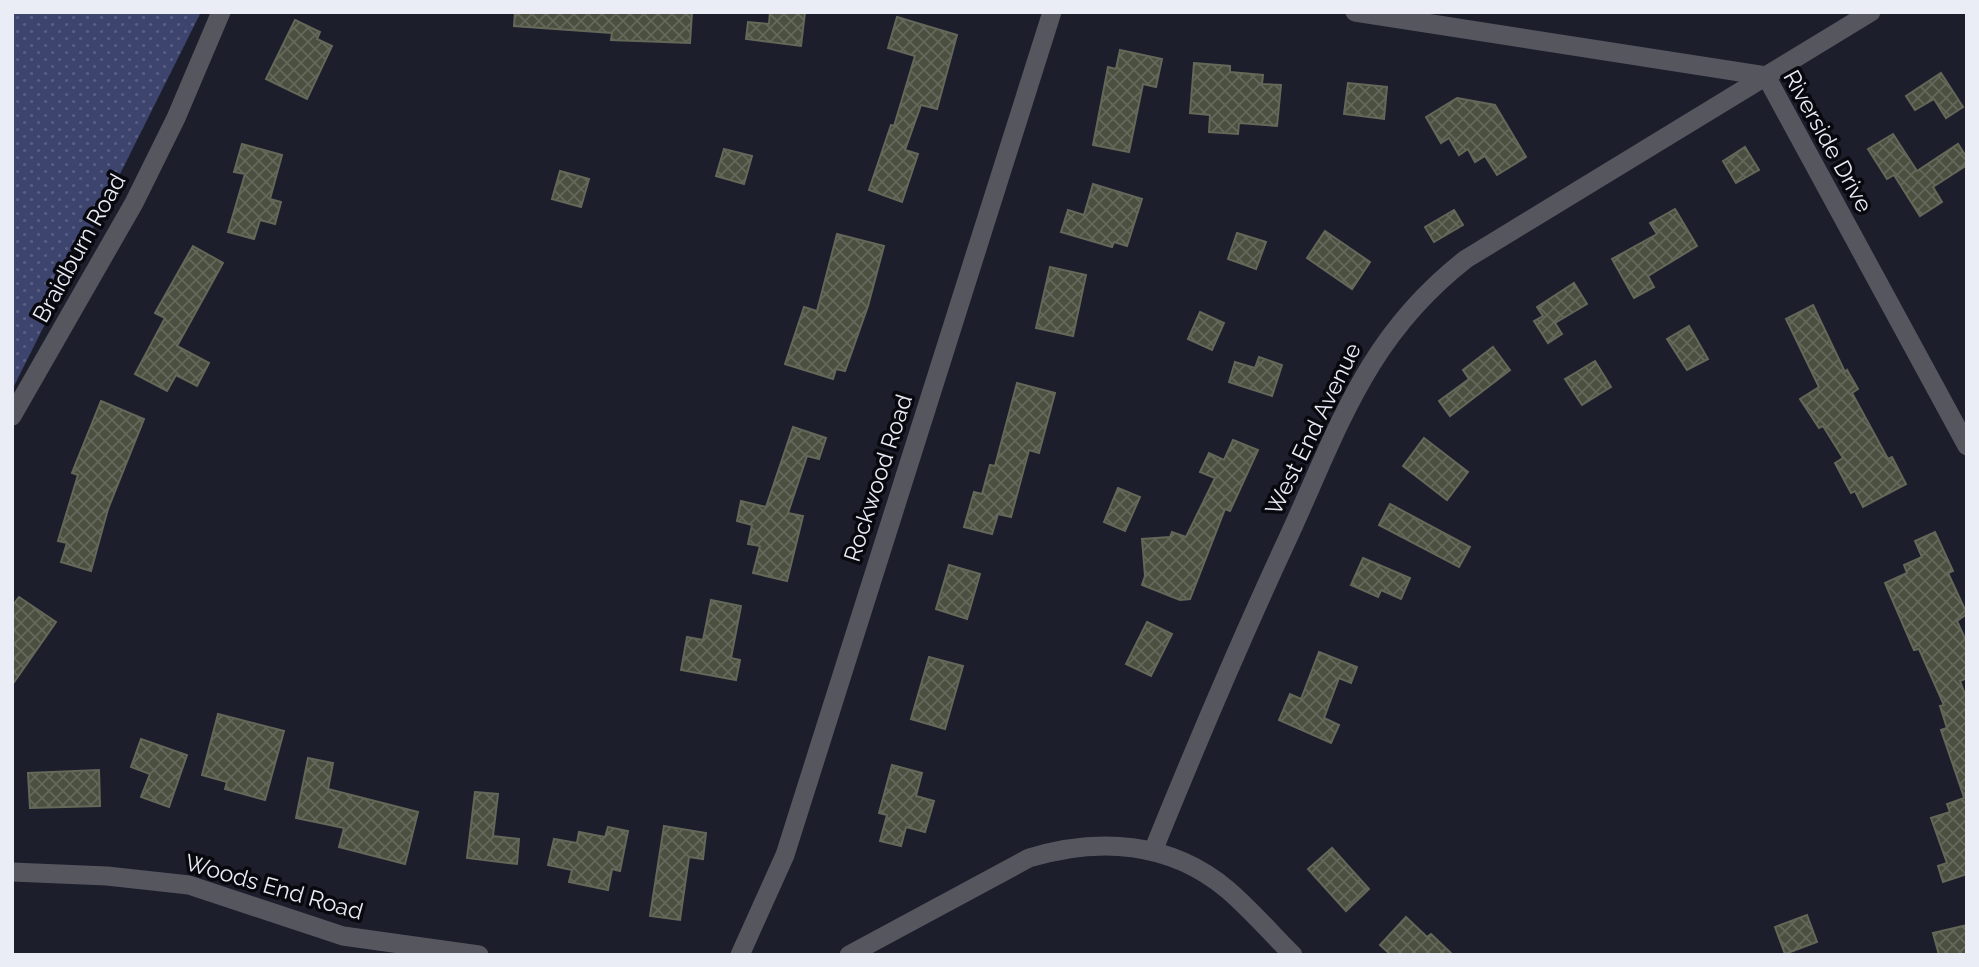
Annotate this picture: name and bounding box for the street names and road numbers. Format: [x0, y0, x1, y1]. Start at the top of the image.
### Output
street label: Riverside Drive [1778, 65, 1879, 216]
street label: Braidburn Road [27, 169, 131, 327]
street label: West End Avenue [1259, 338, 1366, 519]
street label: Rockwood Road [838, 391, 917, 565]
street label: Woods End Road [182, 848, 366, 925]

